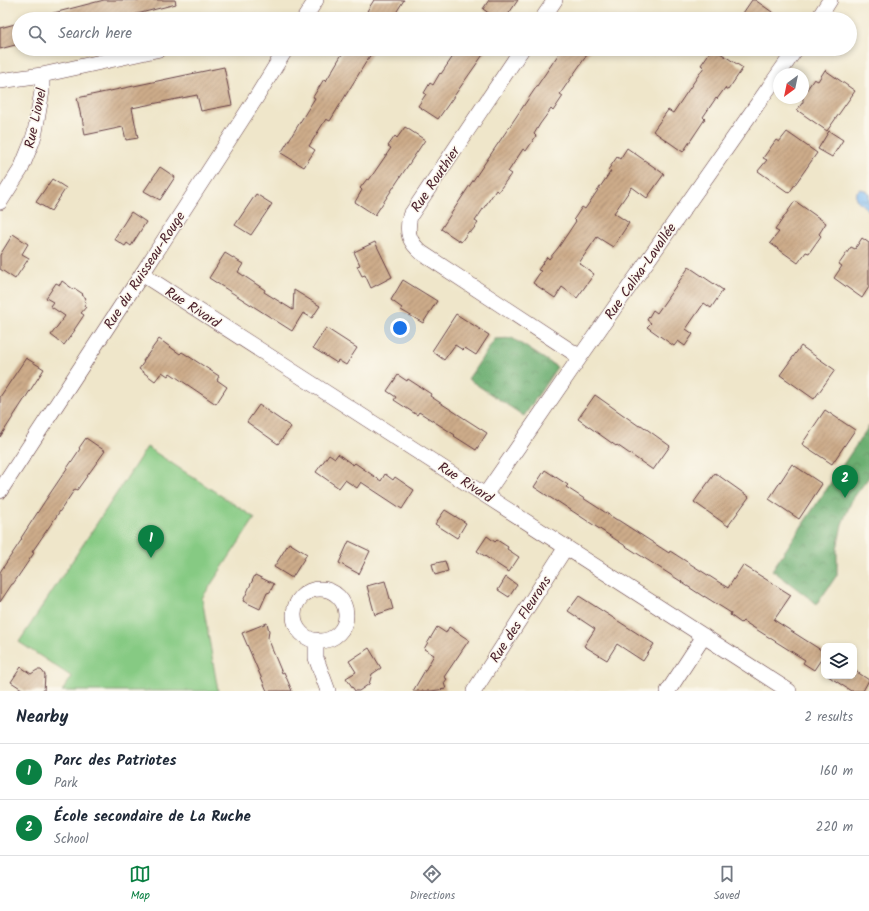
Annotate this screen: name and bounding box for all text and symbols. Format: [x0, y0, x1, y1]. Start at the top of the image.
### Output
search box [12, 12, 857, 56]
text: Search here [58, 22, 132, 46]
icon: search [26, 23, 48, 45]
north arrow [773, 68, 809, 104]
street label: Rue Lionel [19, 85, 53, 150]
street label: Rue Routhier [406, 141, 467, 217]
street label: Rue du Ruisseau-Rouge [98, 207, 192, 334]
street label: Rue Calixa-Lavallée [599, 218, 683, 324]
street label: Rue Rivard [160, 282, 225, 335]
your location [390, 318, 410, 338]
street label: Rue Rivard [433, 457, 498, 510]
pin: 2 [832, 465, 858, 498]
pin: 1 [138, 525, 164, 558]
street label: Rue des Fleurons [484, 572, 557, 667]
map controls [821, 643, 857, 679]
button: layers [821, 643, 857, 679]
text: Nearby [16, 704, 68, 731]
text: 2 results [805, 707, 853, 728]
text: Parc des Patriotes [54, 749, 177, 773]
text: 1 [27, 761, 31, 782]
text: 160 m [820, 761, 853, 782]
text: Park [54, 773, 78, 794]
text: École secondaire de La Ruche [54, 805, 251, 829]
text: 2 [25, 817, 33, 838]
text: 220 m [816, 817, 853, 838]
text: School [54, 829, 89, 850]
tab: Map [129, 863, 151, 905]
tab: Directions [410, 863, 455, 905]
tab: Saved [714, 863, 740, 905]

